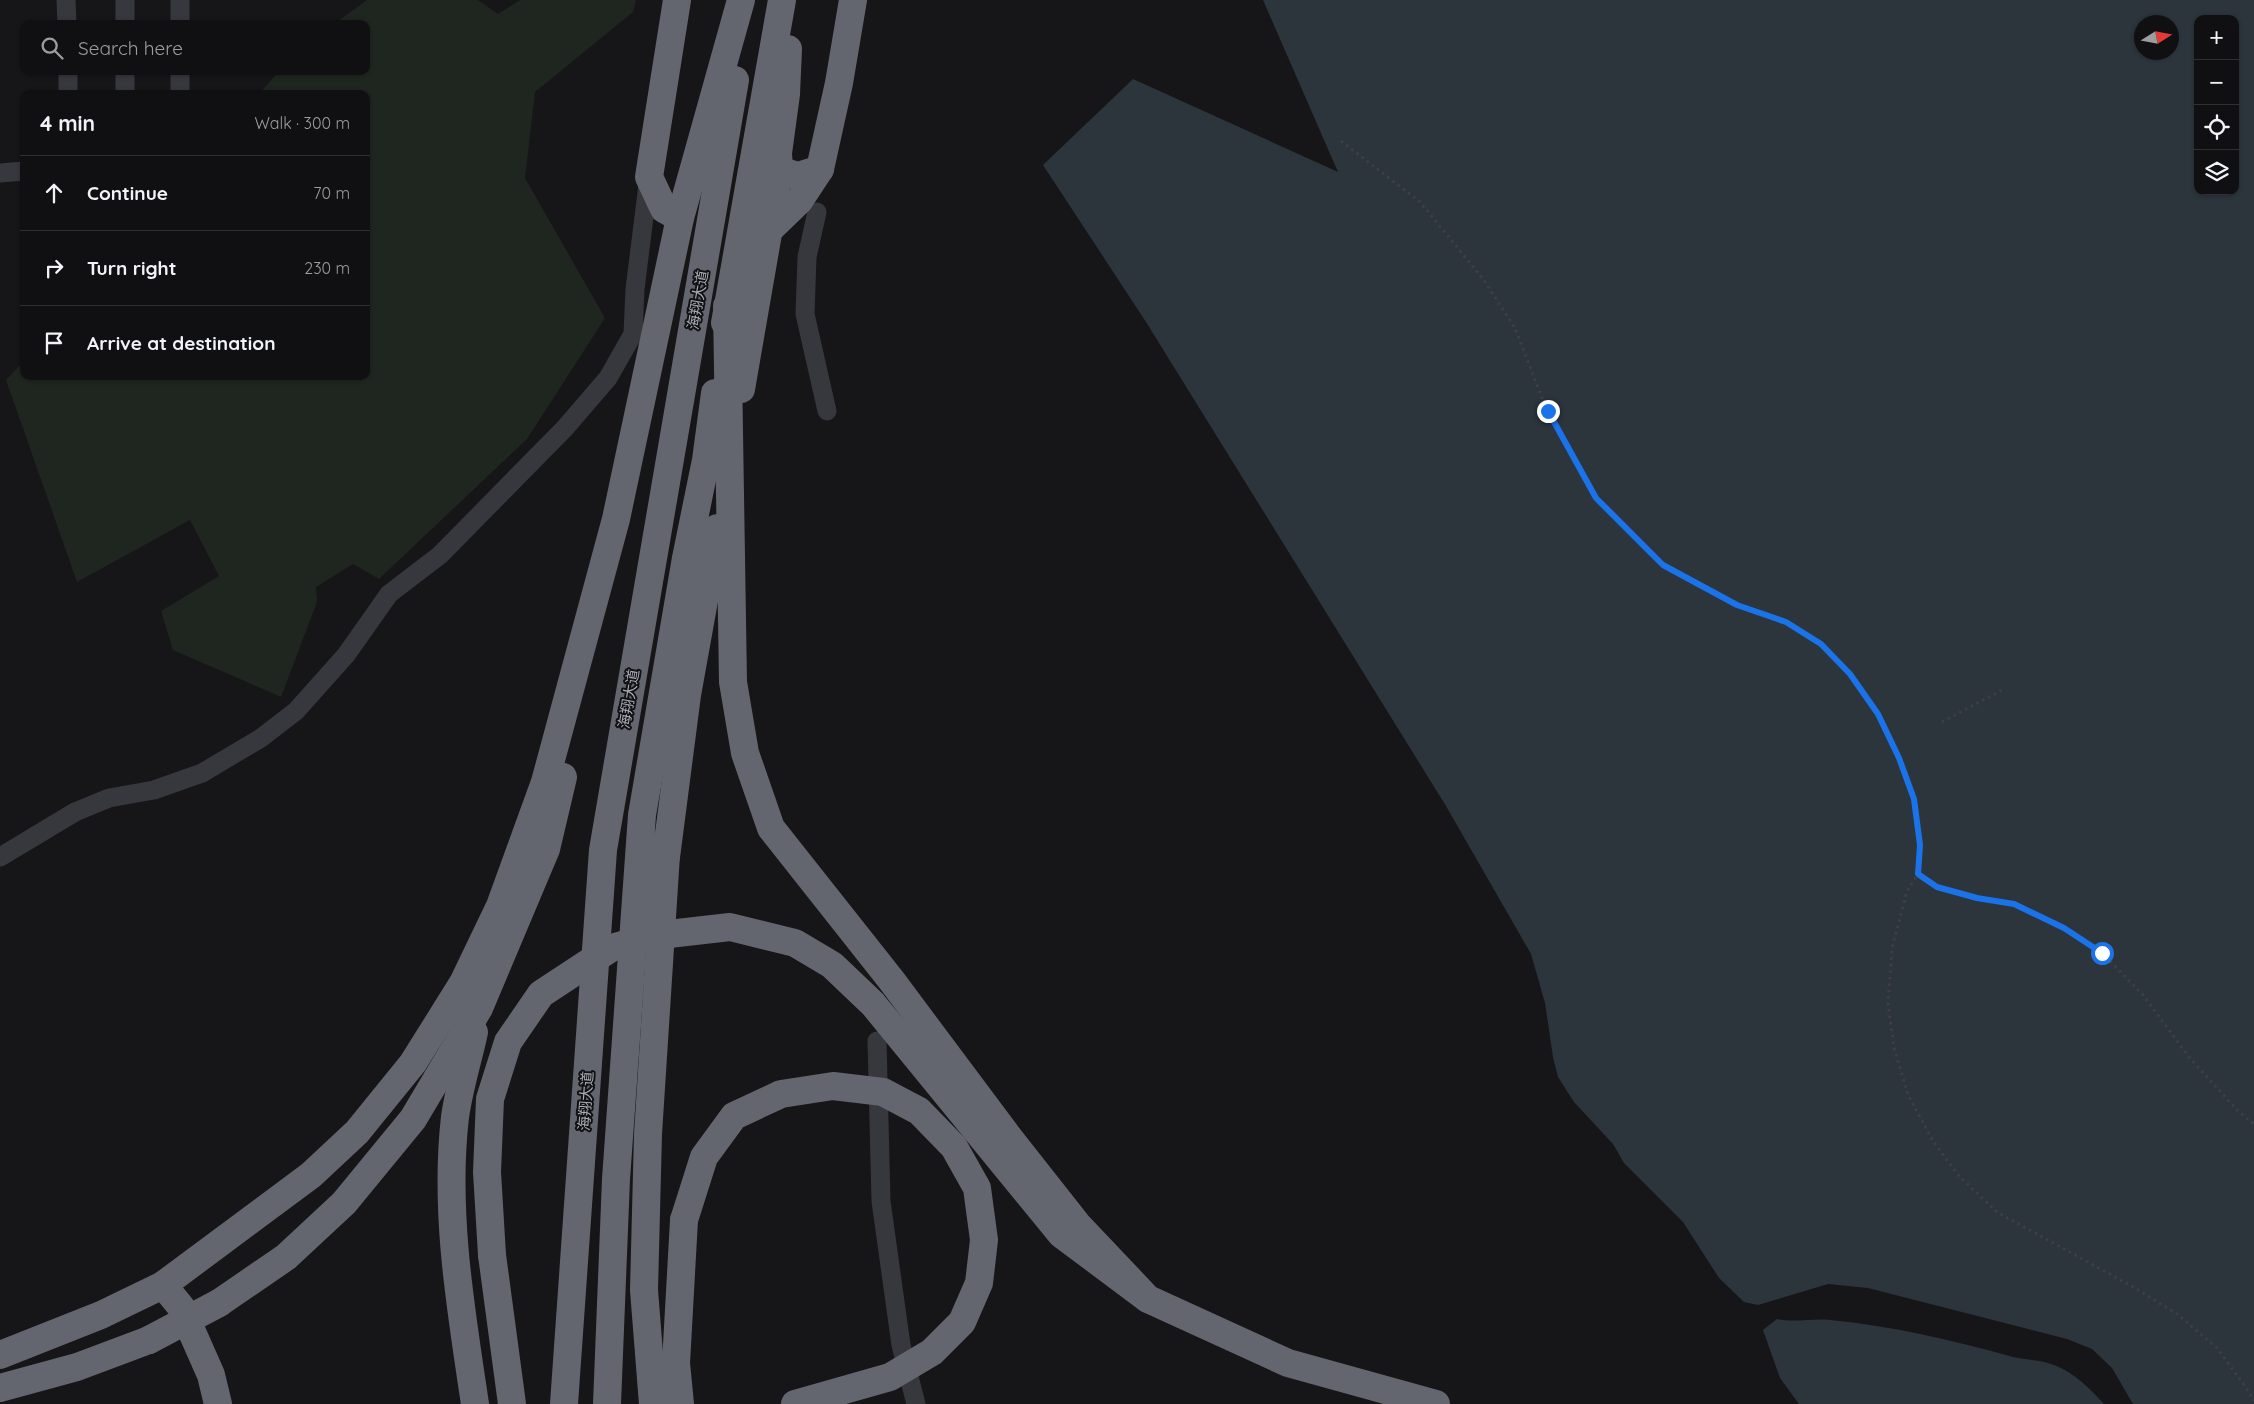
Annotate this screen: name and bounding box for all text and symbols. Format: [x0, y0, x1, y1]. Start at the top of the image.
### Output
north arrow [2134, 15, 2179, 60]
map controls [2194, 15, 2239, 195]
button: + [2194, 15, 2239, 60]
search box [20, 20, 370, 75]
icon: search [38, 34, 66, 62]
text: Search here [78, 36, 183, 60]
button: − [2194, 60, 2239, 105]
button: locate [2194, 105, 2239, 150]
text: 4 min [40, 110, 95, 136]
text: Walk · 300 m [255, 113, 350, 133]
button: layers [2194, 150, 2239, 195]
icon: ahead [40, 179, 68, 207]
text: Continue [87, 181, 168, 205]
text: 70 m [313, 183, 350, 203]
icon: right [40, 254, 68, 282]
text: Turn right [87, 256, 176, 280]
text: 230 m [304, 258, 350, 278]
street label: 海翔大道 [683, 269, 712, 331]
icon: arrive [40, 329, 68, 357]
text: Arrive at destination [87, 331, 276, 355]
route end [1537, 400, 1560, 423]
street label: 海翔大道 [614, 668, 643, 730]
route start [2091, 942, 2114, 965]
street label: 海翔大道 [574, 1070, 597, 1132]

